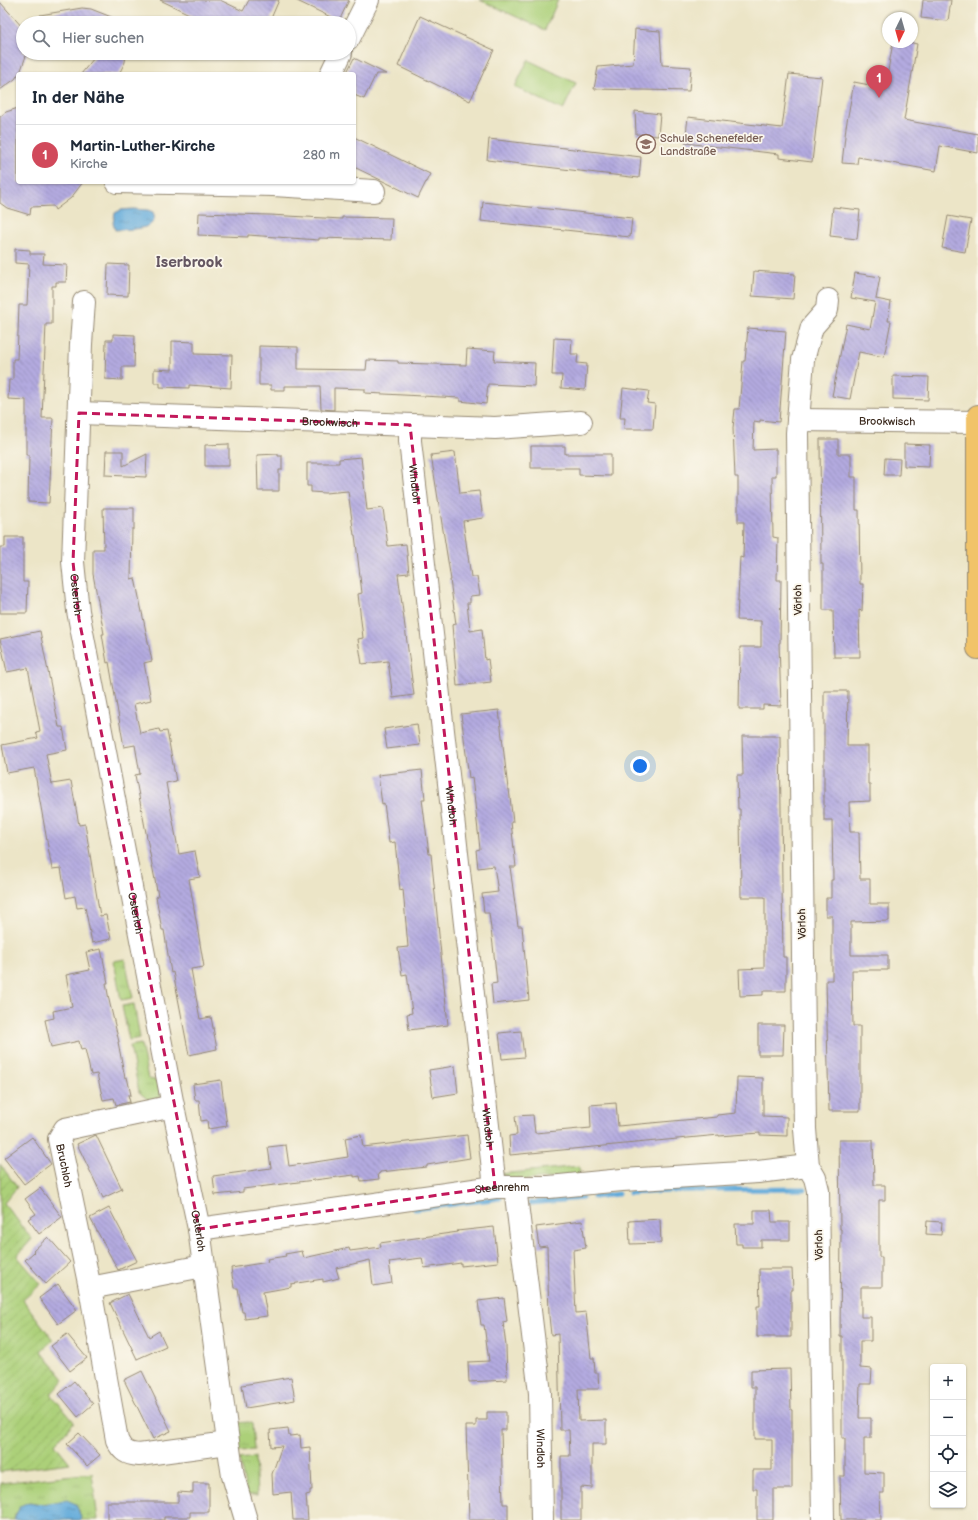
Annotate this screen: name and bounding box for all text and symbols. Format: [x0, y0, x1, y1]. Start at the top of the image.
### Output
north arrow [882, 12, 918, 48]
search box [16, 16, 356, 60]
icon: search [30, 27, 52, 49]
text: Hier suchen [62, 29, 144, 48]
pin: 1 [866, 65, 892, 98]
text: In der Nähe [32, 88, 125, 108]
place label: Schule Schenefelder Landstraße [660, 132, 764, 158]
school or university icon: Schule Schenefelder Landstraße [635, 133, 657, 155]
text: Martin-Luther-Kirche [70, 137, 215, 156]
text: 1 [42, 147, 48, 163]
text: 280 m [303, 147, 340, 163]
text: Kirche [70, 156, 108, 172]
district label: Iserbrook [156, 253, 222, 272]
street label: Brookwisch [859, 414, 915, 428]
street label: Brookwisch [301, 415, 358, 430]
street label: Windloh [406, 463, 424, 504]
street label: Osterloh [68, 573, 85, 617]
street label: Vörloh [791, 584, 805, 616]
your location [630, 756, 650, 776]
street label: Windloh [443, 785, 460, 826]
street label: Osterloh [126, 891, 146, 935]
street label: Vörloh [795, 908, 809, 940]
street label: Windloh [480, 1107, 497, 1148]
street label: Bruchloh [54, 1142, 75, 1188]
street label: Steenrehm [474, 1180, 529, 1196]
street label: Osterloh [189, 1209, 209, 1252]
street label: Vörloh [812, 1229, 826, 1261]
map controls [930, 1364, 966, 1508]
button: + [930, 1364, 966, 1400]
button: − [930, 1400, 966, 1436]
street label: Windloh [534, 1429, 548, 1468]
button: locate [930, 1436, 966, 1472]
button: layers [930, 1472, 966, 1508]

